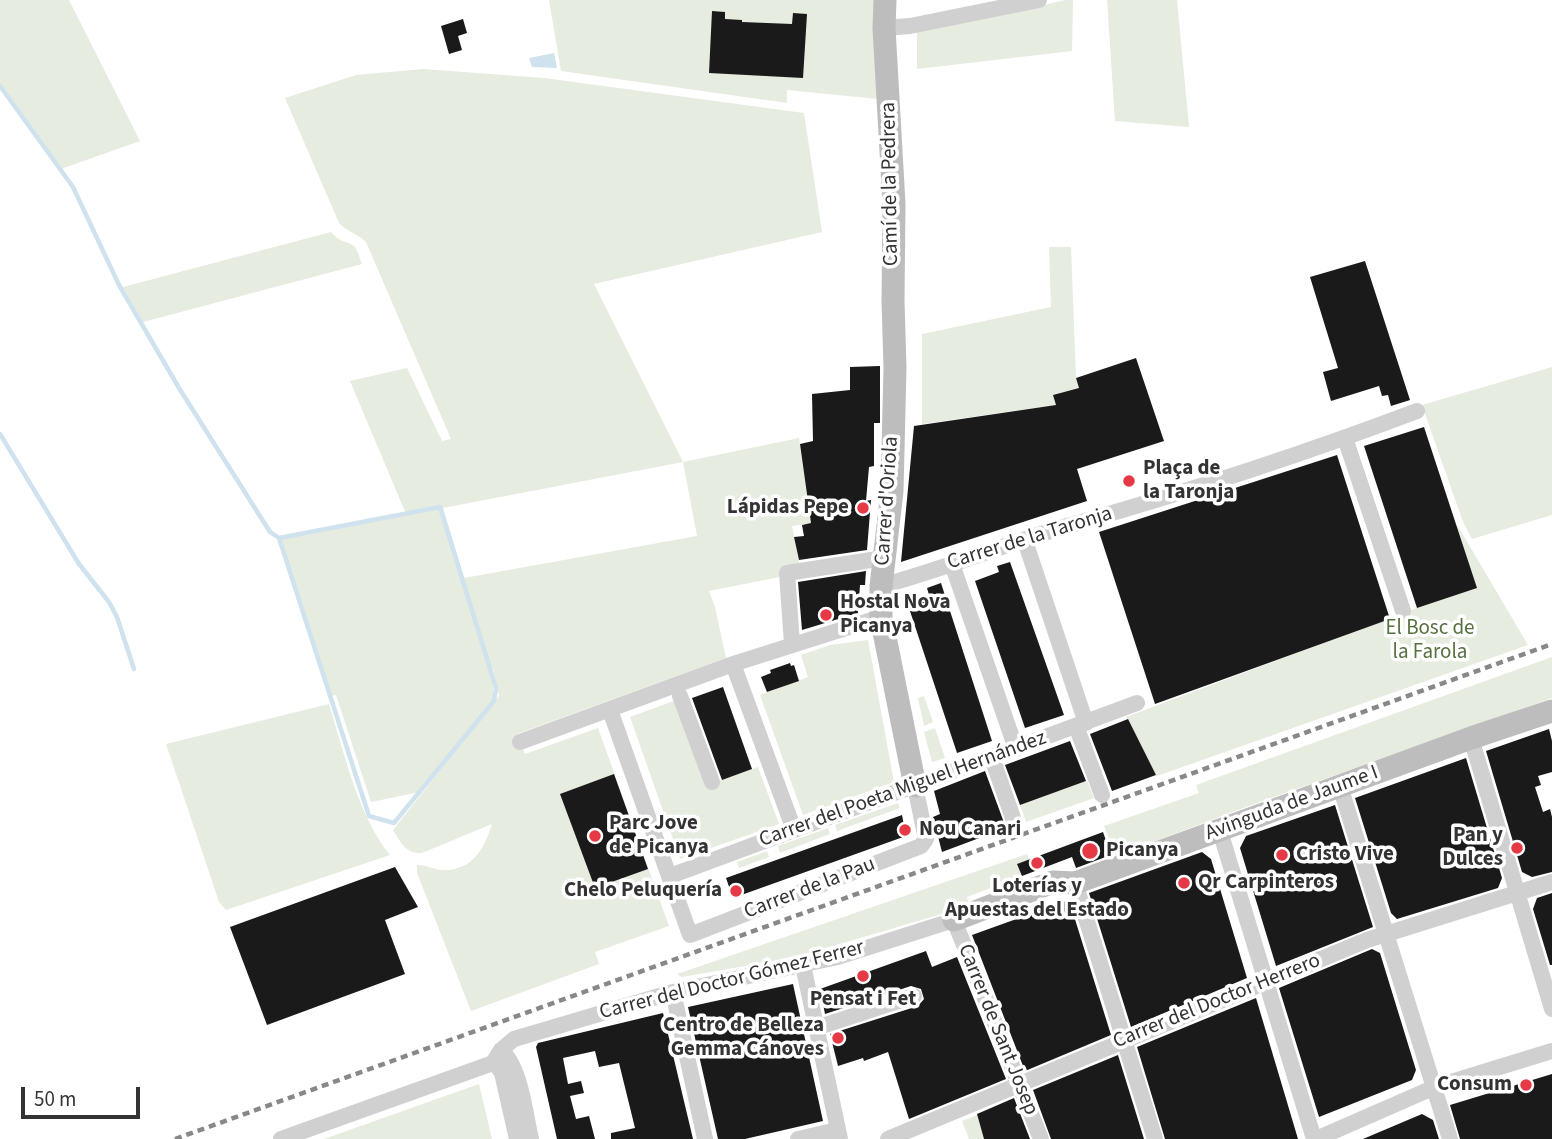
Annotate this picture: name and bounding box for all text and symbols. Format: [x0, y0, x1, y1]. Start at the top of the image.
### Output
street label: Camí de la Pedrera [877, 102, 905, 266]
street label: Carrer d'Oriola [871, 436, 905, 566]
place label: Plaça de la Taronja [1143, 456, 1234, 506]
marker: Plaça de la Taronja [1121, 473, 1137, 489]
place label: Lápidas Pepe [727, 495, 849, 521]
marker: Lápidas Pepe [855, 500, 871, 516]
street label: Carrer de la Taronja [944, 502, 1116, 576]
place label: Hostal Nova Picanya [840, 590, 951, 640]
marker: Hostal Nova Picanya [818, 607, 834, 623]
park label: El Bosc de la Farola [1386, 616, 1474, 666]
street label: Carrer del Poeta Miguel Hernández [756, 726, 1050, 854]
street label: Avinguda de Jaume I [1202, 761, 1382, 847]
place label: Parc Jove de Picanya [609, 811, 709, 861]
place label: Nou Canari [919, 817, 1021, 843]
marker: Nou Canari [897, 822, 913, 838]
place label: Pan y Dulces [1442, 823, 1503, 873]
marker: Parc Jove de Picanya [587, 828, 603, 844]
place label: Picanya [1106, 838, 1179, 864]
marker: Pan y Dulces [1509, 840, 1525, 856]
marker: Picanya [1080, 841, 1100, 861]
place label: Cristo Vive [1296, 842, 1394, 868]
marker: Cristo Vive [1274, 847, 1290, 863]
street label: Carrer de la Pau [741, 852, 879, 926]
marker: Loterías y Apuestas del Estado [1029, 855, 1045, 871]
place label: Qr Carpinteros [1198, 870, 1334, 896]
place label: Loterías y Apuestas del Estado [945, 874, 1129, 924]
marker: Qr Carpinteros [1176, 875, 1192, 891]
place label: Chelo Peluquería [564, 878, 722, 904]
marker: Chelo Peluquería [728, 883, 744, 899]
street label: Carrer del Doctor Gómez Ferrer [597, 936, 867, 1026]
street label: Carrer de Sant Josep [951, 941, 1043, 1119]
street label: Carrer del Doctor Herrero [1110, 949, 1324, 1055]
marker: Pensat i Fet [855, 968, 871, 984]
place label: Pensat i Fet [810, 987, 916, 1013]
place label: Centro de Belleza Gemma Cánoves [663, 1013, 824, 1063]
marker: Centro de Belleza Gemma Cánoves [830, 1030, 846, 1046]
scale bar [24, 1072, 144, 1116]
place label: Consum [1437, 1072, 1512, 1098]
marker: Consum [1518, 1077, 1534, 1093]
text: 50 m [34, 1084, 76, 1114]

